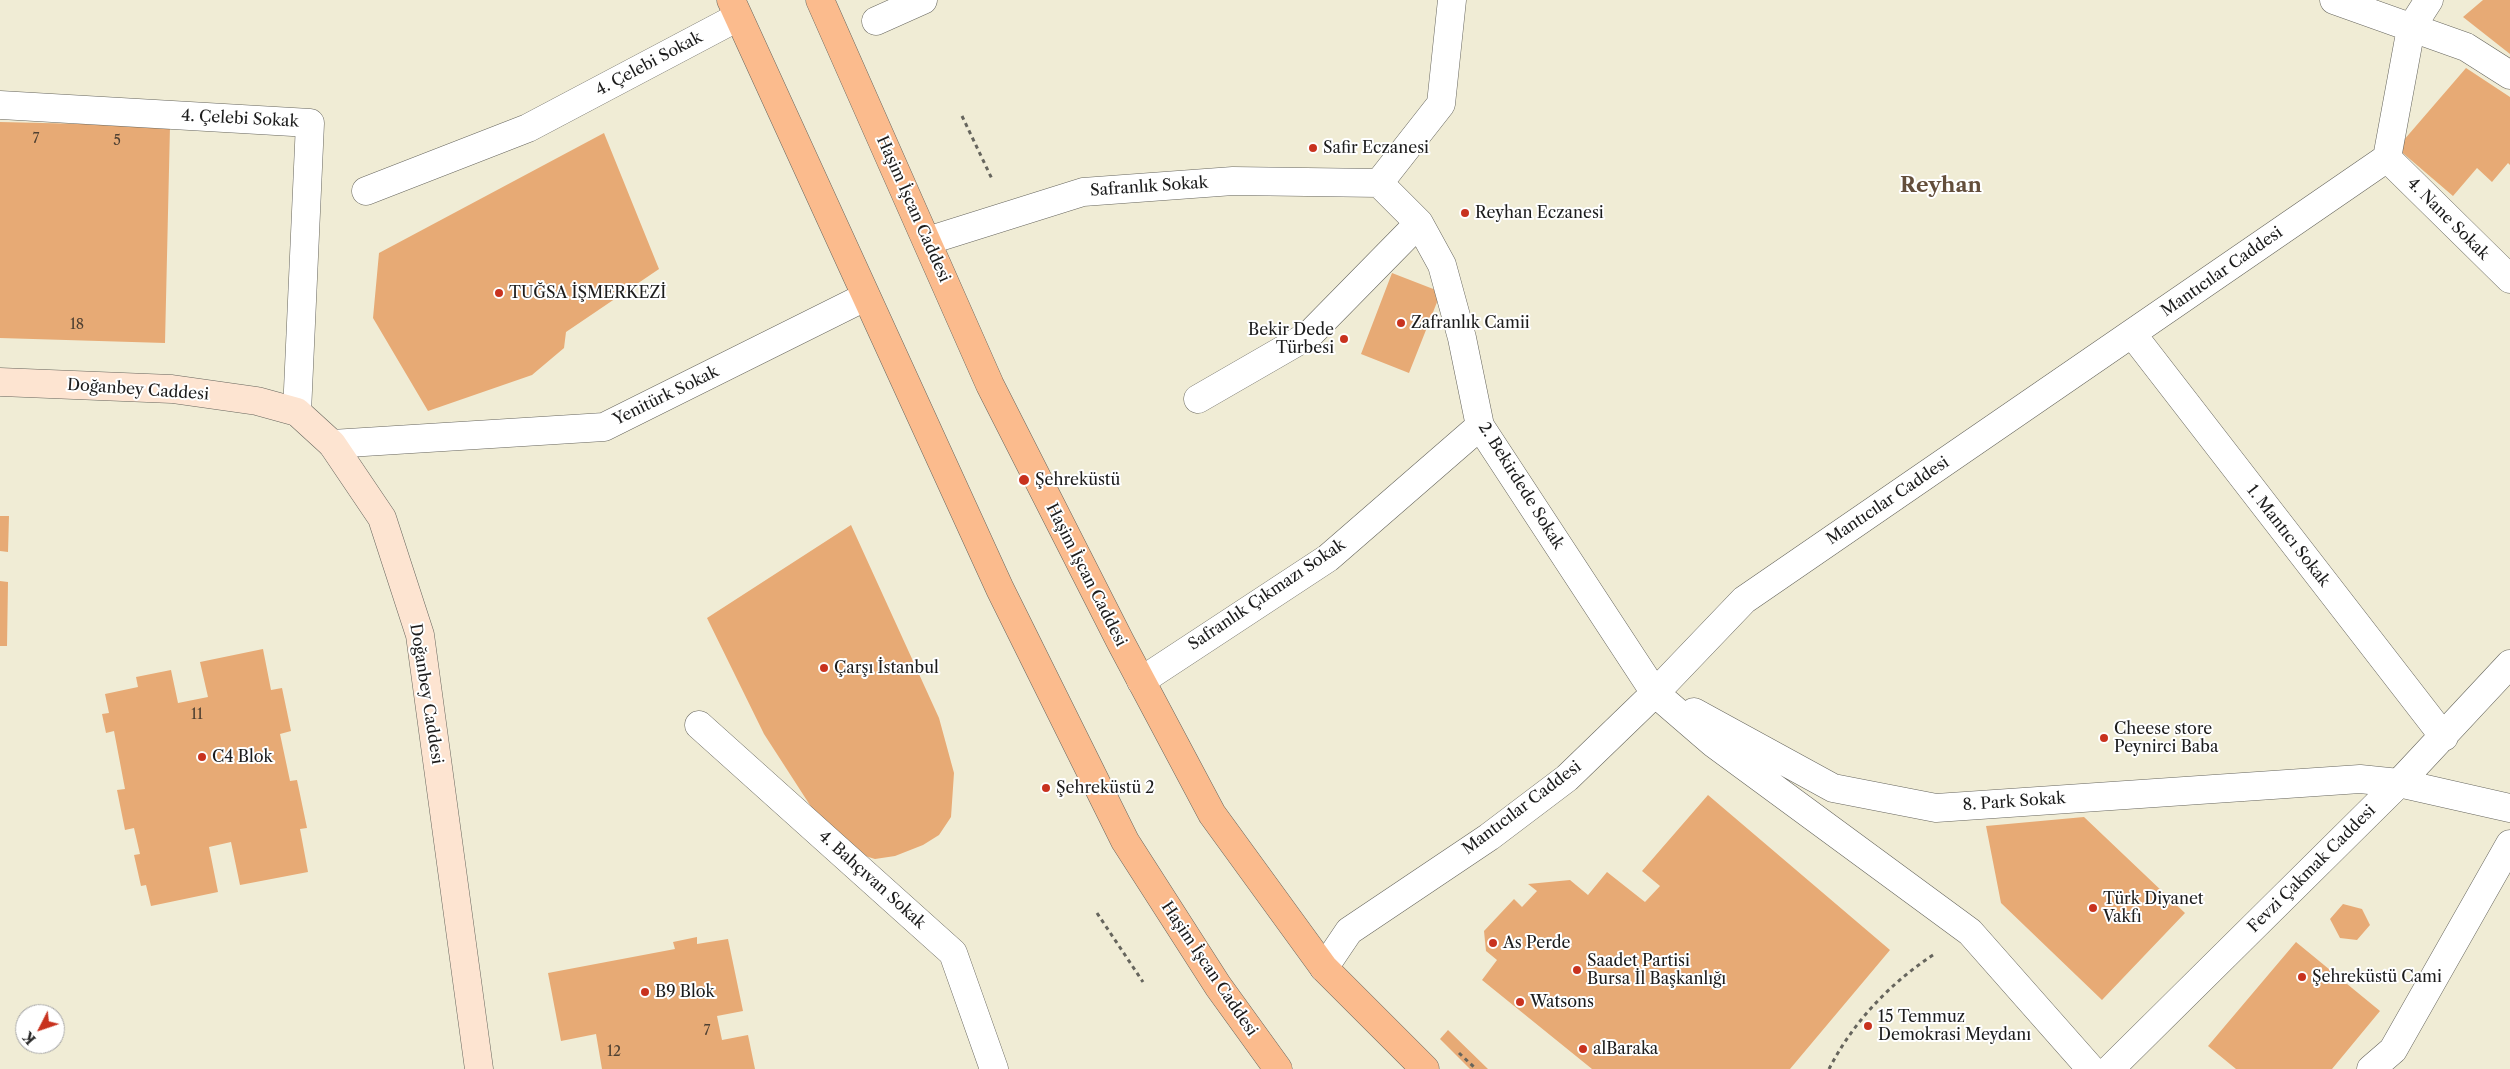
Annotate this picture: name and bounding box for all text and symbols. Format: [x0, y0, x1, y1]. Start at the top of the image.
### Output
street label: 4. Çelebi Sokak [593, 28, 705, 100]
street label: 4. Çelebi Sokak [181, 106, 299, 132]
house number: 7 [33, 131, 39, 147]
house number: 5 [113, 133, 121, 149]
street label: Haşim İşcan Caddesi [872, 133, 954, 285]
place label: Safir Eczanesi [1323, 138, 1429, 158]
marker: Safir Eczanesi [1307, 142, 1319, 154]
street label: Safranlık Sokak [1090, 173, 1208, 201]
district label: Reyhan [1900, 173, 1982, 199]
street label: 4. Nane Sokak [2403, 174, 2493, 264]
place label: Reyhan Eczanesi [1475, 203, 1604, 223]
marker: Reyhan Eczanesi [1459, 207, 1471, 219]
street label: Mantıcılar Caddesi [2158, 223, 2286, 321]
place label: TUĞSA İŞMERKEZİ [509, 283, 666, 303]
marker: TUĞSA İŞMERKEZİ [493, 287, 505, 299]
place label: Zafranlık Camii [1411, 313, 1530, 333]
house number: 18 [70, 317, 84, 333]
marker: Zafranlık Camii [1395, 317, 1407, 329]
place label: Bekir Dede Türbesi [1248, 320, 1334, 358]
marker: Bekir Dede Türbesi [1338, 333, 1350, 345]
street label: Yenitürk Sokak [610, 362, 722, 430]
street label: Doğanbey Caddesi [67, 375, 209, 405]
street label: 2. Bekirdede Sokak [1474, 419, 1568, 553]
street label: Mantıcılar Caddesi [1823, 453, 1953, 549]
place label: Şehreküstü [1035, 470, 1120, 490]
marker: Şehreküstü [1017, 473, 1031, 487]
street label: 1. Mantıcı Sokak [2242, 481, 2334, 591]
street label: Haşim İşcan Caddesi [1042, 500, 1130, 650]
street label: Safranlık Çıkmazı Sokak [1185, 535, 1349, 655]
street label: Doğanbey Caddesi [405, 622, 447, 766]
place label: Çarşı İstanbul [834, 658, 939, 678]
marker: Çarşı İstanbul [818, 662, 830, 674]
house number: 11 [191, 707, 203, 723]
place label: Cheese store Peynirci Baba [2114, 719, 2218, 757]
marker: Cheese store Peynirci Baba [2098, 732, 2110, 744]
place label: C4 Blok [212, 747, 273, 767]
marker: C4 Blok [196, 751, 208, 763]
street label: Mantıcılar Caddesi [1459, 757, 1585, 859]
place label: Şehreküstü 2 [1056, 778, 1155, 798]
marker: Şehreküstü 2 [1040, 782, 1052, 794]
street label: 8. Park Sokak [1962, 789, 2066, 815]
street label: Fevzi Çakmak Caddesi [2244, 801, 2380, 937]
street label: 4. Bahçıvan Sokak [814, 827, 930, 933]
place label: Türk Diyanet Vakfı [2103, 889, 2204, 927]
street label: Haşim İşcan Caddesi [1157, 898, 1261, 1040]
marker: Türk Diyanet Vakfı [2087, 902, 2099, 914]
place label: As Perde [1503, 933, 1570, 953]
marker: As Perde [1487, 937, 1499, 949]
place label: Saadet Partisi Bursa İl Başkanlığı [1587, 951, 1726, 989]
marker: Saadet Partisi Bursa İl Başkanlığı [1571, 964, 1583, 976]
place label: Şehreküstü Cami [2312, 967, 2442, 987]
marker: Şehreküstü Cami [2296, 971, 2308, 983]
place label: B9 Blok [655, 982, 715, 1002]
marker: B9 Blok [639, 986, 651, 998]
place label: Watsons [1530, 992, 1594, 1012]
marker: Watsons [1514, 996, 1526, 1008]
north arrow [15, 1004, 65, 1054]
place label: 15 Temmuz Demokrasi Meydanı [1878, 1007, 2031, 1045]
marker: 15 Temmuz Demokrasi Meydanı [1862, 1020, 1874, 1032]
house number: 7 [704, 1023, 710, 1039]
text: K [19, 1028, 40, 1048]
place label: alBaraka [1593, 1039, 1658, 1059]
marker: alBaraka [1577, 1043, 1589, 1055]
house number: 12 [607, 1044, 621, 1060]

